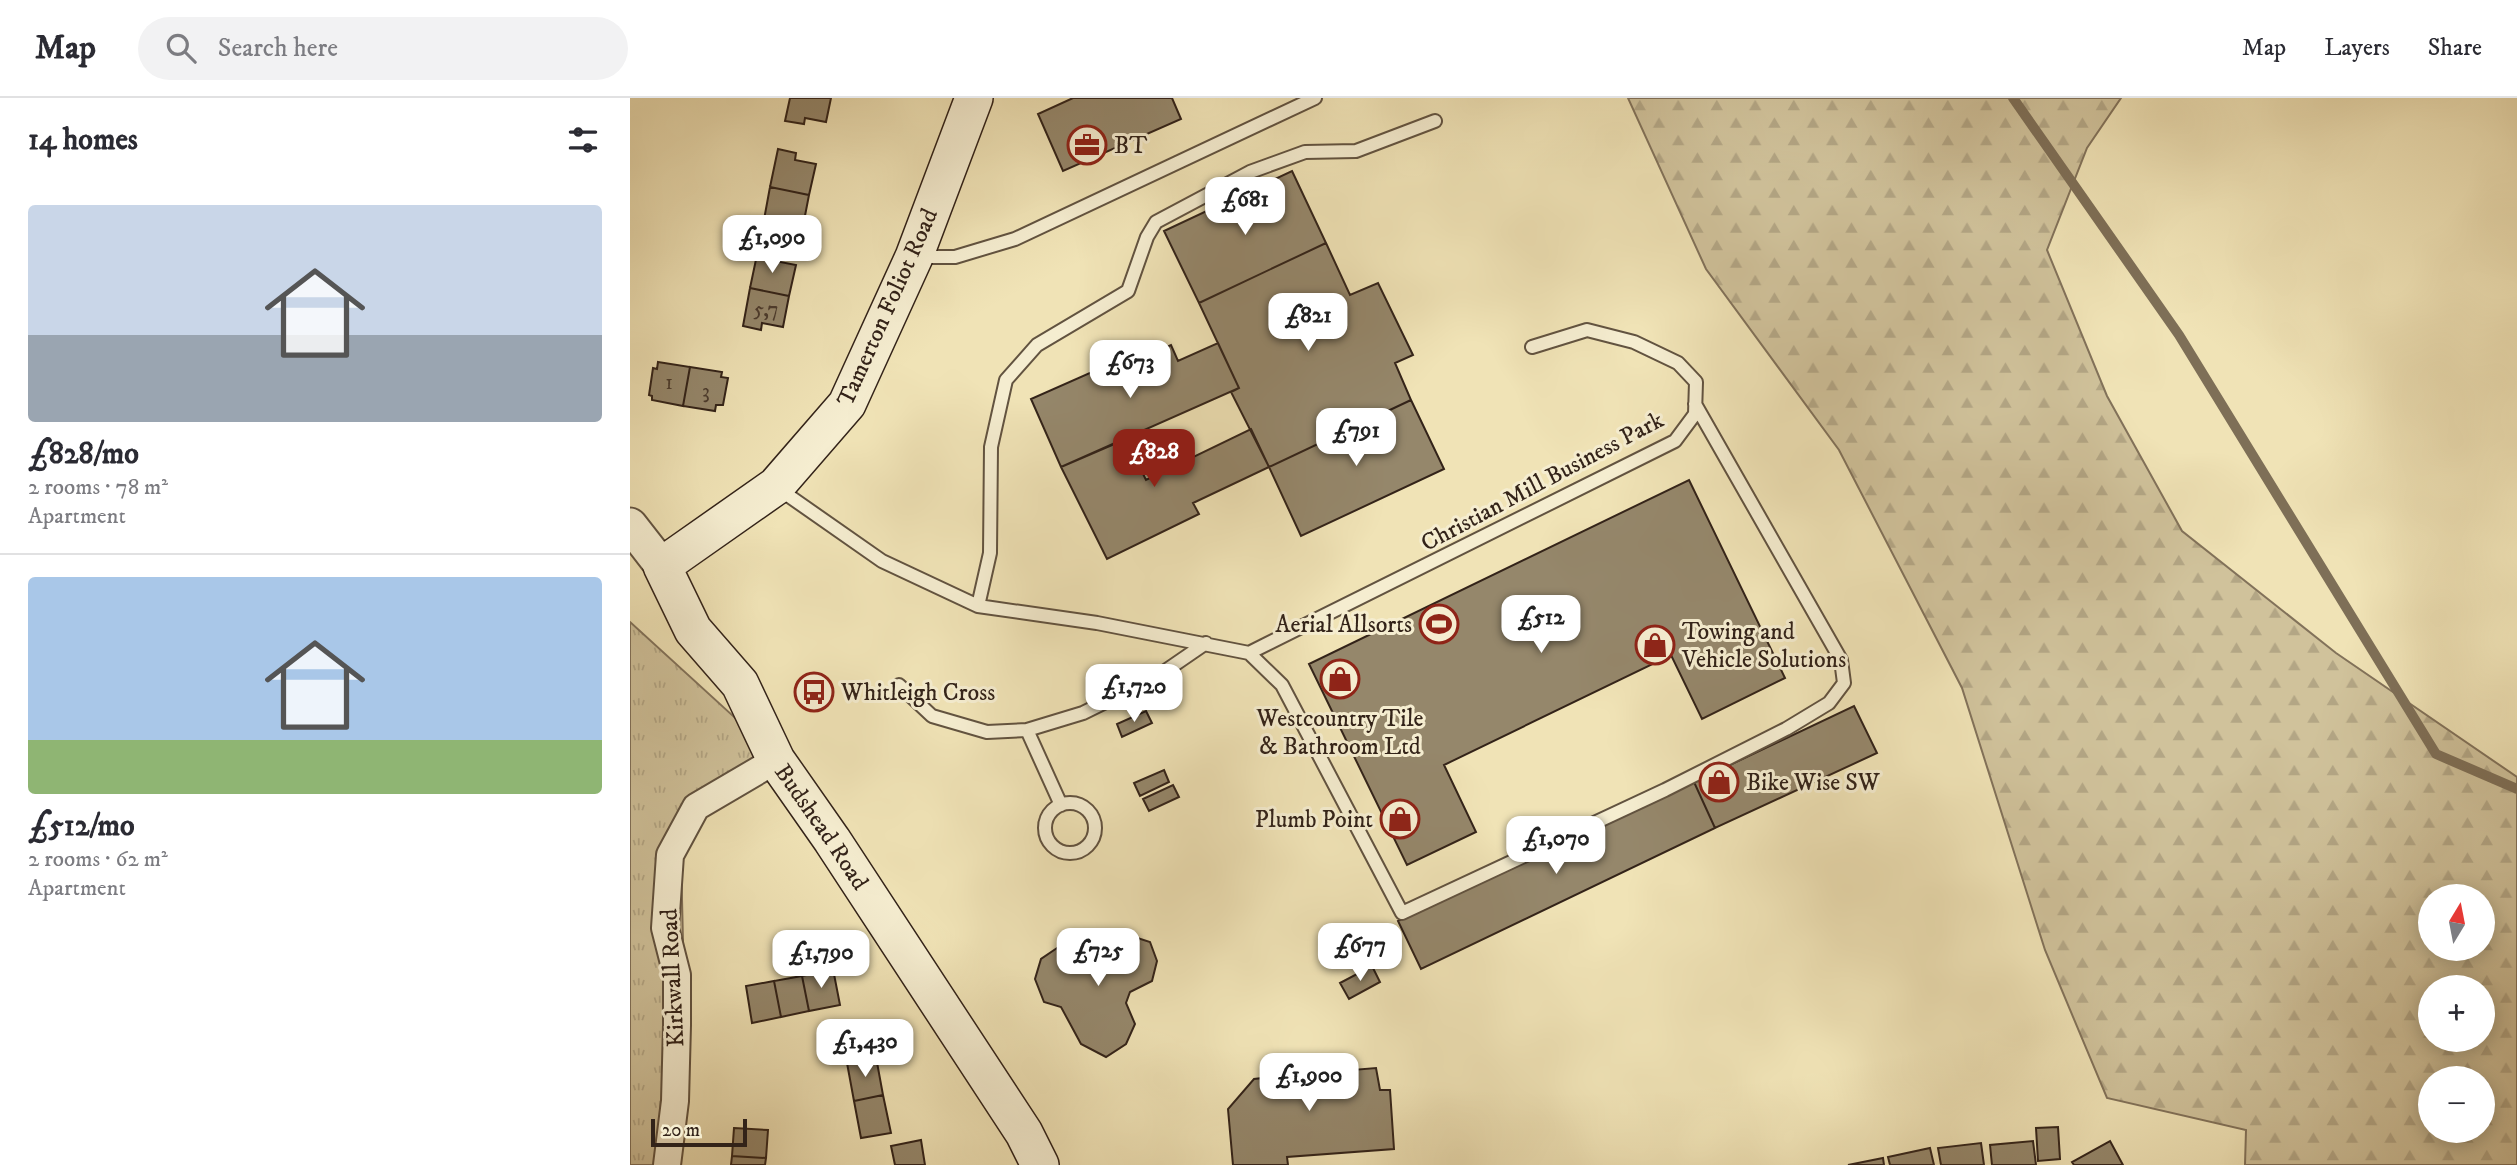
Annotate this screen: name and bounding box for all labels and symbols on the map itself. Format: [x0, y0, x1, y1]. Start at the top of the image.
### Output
office icon: BT [1066, 124, 1108, 166]
place label: BT [1114, 131, 1147, 161]
pin: £681 [1204, 178, 1286, 237]
street label: Tamerton Foliot Road [831, 204, 945, 411]
pin: £1,090 [715, 216, 829, 275]
pin: £821 [1267, 294, 1349, 353]
house number: 5,7 [753, 297, 779, 323]
pin: £673 [1089, 341, 1171, 400]
house number: 1 [665, 370, 673, 396]
house number: 3 [702, 379, 710, 405]
street label: Christian Mill Business Park [1416, 405, 1669, 559]
pin: £791 [1315, 408, 1397, 468]
pin: £828 [1113, 430, 1195, 489]
pin: £512 [1500, 596, 1582, 655]
sports icon: Aerial Allsorts [1418, 603, 1460, 645]
place label: Aerial Allsorts [1275, 610, 1412, 640]
place label: Towing and Vehicle Solutions [1681, 617, 1846, 675]
shop icon: Towing and Vehicle Solutions [1634, 624, 1676, 666]
shop icon: Westcountry Tile & Bathroom Ltd [1319, 658, 1361, 700]
pin: £1,720 [1077, 664, 1191, 724]
bus stop icon: Whitleigh Cross [793, 671, 835, 713]
place label: Whitleigh Cross [840, 678, 995, 708]
place label: Westcountry Tile & Bathroom Ltd [1256, 704, 1424, 762]
street label: Budshead Road [767, 758, 875, 896]
shop icon: Bike Wise SW [1698, 761, 1740, 803]
place label: Bike Wise SW [1746, 768, 1881, 798]
shop icon: Plumb Point [1379, 798, 1421, 840]
place label: Plumb Point [1255, 805, 1373, 835]
pin: £1,070 [1499, 816, 1613, 876]
north arrow [2418, 884, 2496, 961]
street label: Kirkwall Road [654, 908, 692, 1048]
pin: £677 [1319, 924, 1401, 983]
pin: £725 [1057, 928, 1139, 988]
pin: £1,790 [764, 930, 878, 990]
pin: £1,430 [808, 1020, 922, 1079]
pin: £1,900 [1252, 1054, 1366, 1113]
scale bar [651, 1116, 747, 1148]

